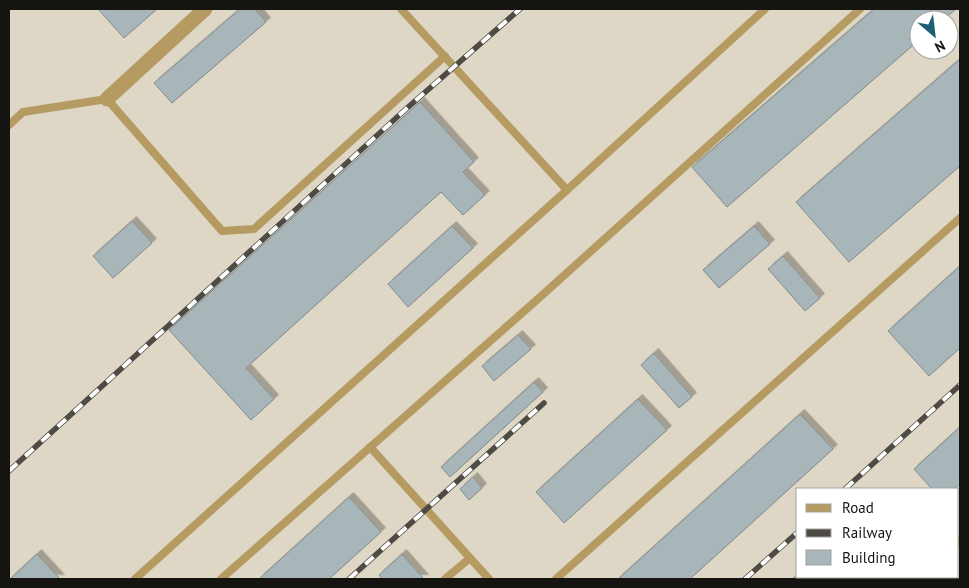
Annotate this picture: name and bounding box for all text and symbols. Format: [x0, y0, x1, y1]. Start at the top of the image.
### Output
north arrow [909, 10, 959, 60]
text: N [932, 36, 948, 57]
legend [796, 488, 959, 578]
text: Road [842, 498, 874, 517]
text: Railway [842, 523, 892, 542]
text: Building [842, 548, 896, 567]

